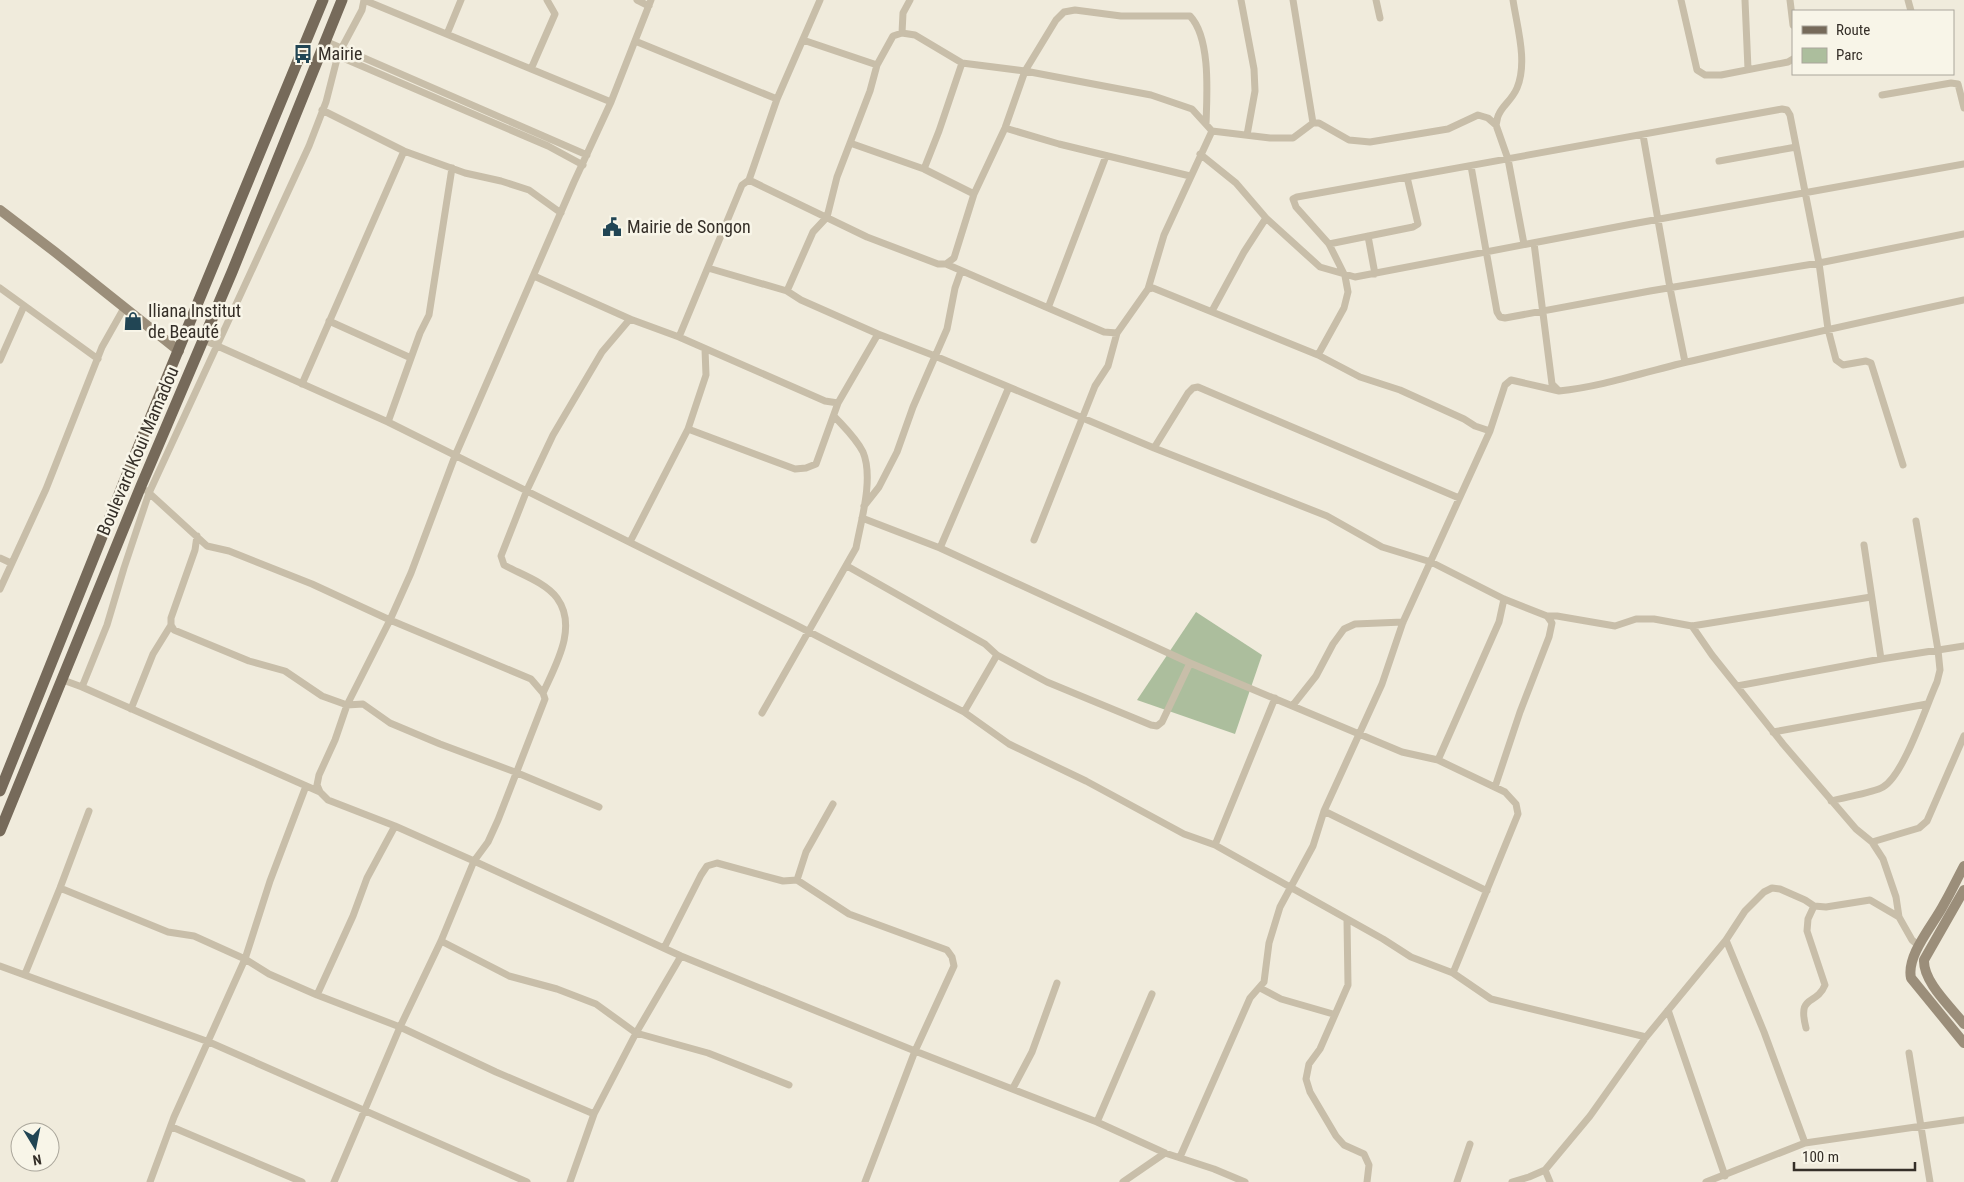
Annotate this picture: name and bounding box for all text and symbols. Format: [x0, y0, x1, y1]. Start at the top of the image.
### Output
legend [1792, 10, 1954, 75]
text: Route [1836, 21, 1870, 39]
bus stop icon: Mairie [292, 43, 314, 65]
place label: Mairie [318, 43, 362, 64]
text: Parc [1836, 46, 1863, 64]
public building icon: Mairie de Songon [601, 216, 623, 238]
place label: Mairie de Songon [627, 216, 751, 237]
place label: Iliana Institut de Beauté [148, 300, 241, 342]
shop icon: Iliana Institut de Beauté [122, 310, 144, 332]
street label: Boulevard Koui Mamadou [92, 363, 183, 538]
north arrow [10, 1122, 60, 1172]
scale bar [1794, 1140, 1915, 1172]
text: 100 m [1802, 1148, 1839, 1166]
text: N [32, 1151, 43, 1168]

